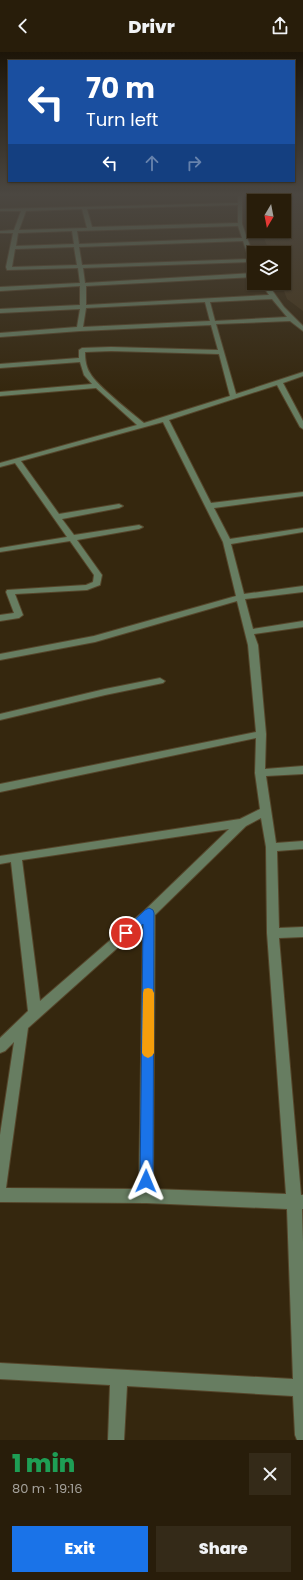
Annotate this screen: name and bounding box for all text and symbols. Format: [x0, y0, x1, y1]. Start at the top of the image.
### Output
text: Drivr [128, 14, 175, 39]
icon: back [12, 15, 34, 37]
icon: share [269, 15, 291, 37]
text: 70 m [86, 69, 155, 108]
icon: left [20, 76, 72, 128]
text: Turn left [86, 107, 158, 132]
icon: left [99, 152, 121, 174]
icon: ahead [141, 152, 163, 174]
icon: right [183, 152, 205, 174]
north arrow [247, 194, 291, 238]
map controls [247, 194, 291, 290]
button: layers [247, 246, 291, 290]
pin [109, 916, 143, 950]
icon: arrive [115, 922, 137, 944]
position arrow [125, 1160, 167, 1202]
text: 1 min [12, 1447, 75, 1480]
button: close [249, 1453, 291, 1495]
text: 80 m · 19:16 [12, 1479, 82, 1498]
button: Exit [12, 1526, 148, 1572]
button: Share [156, 1526, 291, 1572]

